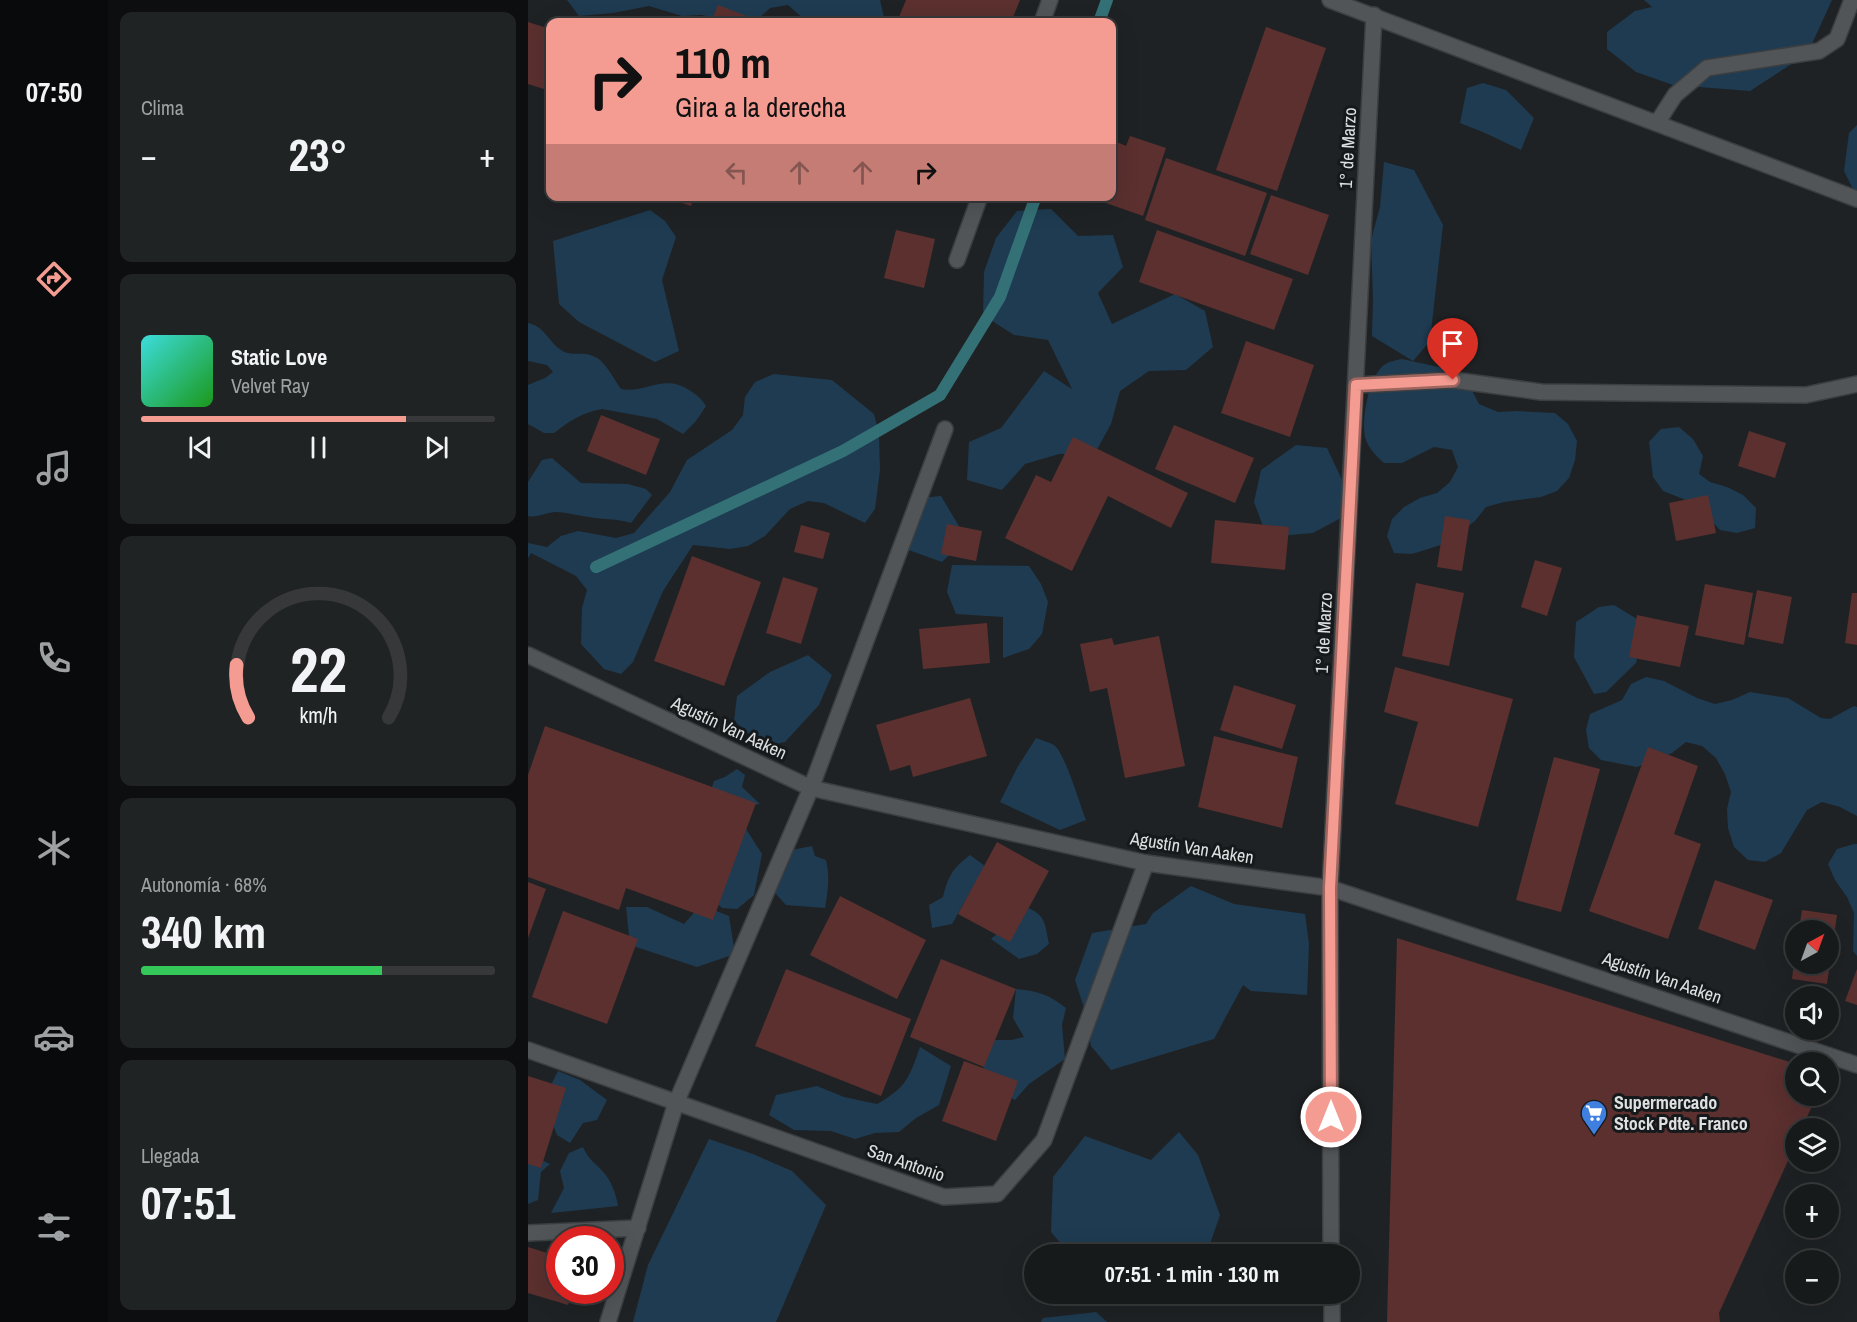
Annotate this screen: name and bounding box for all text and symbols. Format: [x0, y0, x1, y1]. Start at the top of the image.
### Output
text: 110 m [675, 35, 771, 91]
icon: right [576, 42, 654, 120]
text: 07:50 [26, 74, 82, 110]
text: Gira a la derecha [675, 89, 846, 125]
text: Clima [141, 94, 184, 121]
street label: 1° de Marzo [1333, 107, 1362, 189]
text: 23° [288, 124, 348, 185]
text: − [141, 133, 157, 177]
text: + [479, 133, 495, 177]
icon: left [720, 156, 753, 189]
icon: ahead [783, 156, 816, 189]
icon: ahead [846, 156, 879, 189]
icon: right [909, 156, 942, 189]
icon: directions [33, 258, 75, 300]
pin [1427, 318, 1478, 380]
icon: arrive [1436, 327, 1469, 360]
text: Static Love [231, 342, 327, 372]
text: Velvet Ray [231, 372, 309, 399]
icon: previous [184, 431, 217, 464]
icon: pause [302, 431, 335, 464]
icon: next [420, 431, 453, 464]
icon: music [33, 447, 75, 489]
street label: 1° de Marzo [1309, 592, 1338, 674]
text: 22 [290, 627, 346, 711]
icon: phone [33, 637, 75, 679]
street label: Agustín Van Aaken [667, 689, 791, 765]
text: km/h [299, 701, 337, 730]
street label: Agustín Van Aaken [1128, 825, 1256, 870]
icon: climate [33, 827, 75, 869]
text: Autonomía · 68% [141, 871, 267, 898]
text: 340 km [141, 901, 266, 962]
north arrow [1785, 920, 1839, 974]
map controls [1785, 920, 1839, 1304]
street label: Agustín Van Aaken [1598, 945, 1725, 1010]
button: sound [1785, 986, 1839, 1040]
icon: car [33, 1016, 75, 1058]
button: search [1785, 1052, 1839, 1106]
position arrow [1299, 1085, 1363, 1149]
place label: Supermercado Stock Pdte. Franco [1614, 1090, 1748, 1136]
supermarket icon: Supermercado Stock Pdte. Franco [1579, 1098, 1609, 1136]
button: layers [1785, 1118, 1839, 1172]
street label: San Antonio [864, 1138, 948, 1187]
text: Llegada [141, 1142, 199, 1169]
text: 07:51 [141, 1172, 235, 1233]
button: + [1785, 1184, 1839, 1238]
icon: filters [33, 1206, 75, 1248]
speed limit sign: 30 [546, 1226, 624, 1304]
button: − [1785, 1250, 1839, 1304]
text: 07:51 · 1 min · 130 m [1105, 1259, 1279, 1289]

